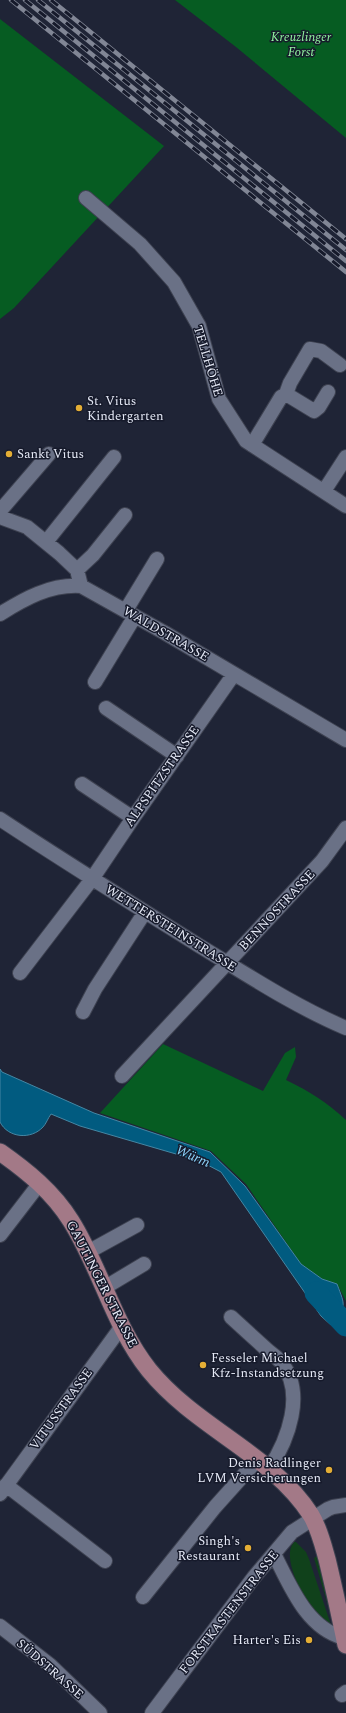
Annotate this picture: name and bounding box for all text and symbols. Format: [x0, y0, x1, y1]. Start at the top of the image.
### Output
park label: Kreuzlinger Forst [271, 27, 332, 62]
street label: TELLHÖHE [188, 323, 228, 399]
place label: St. Vitus Kindergarten [87, 391, 164, 426]
marker: St. Vitus Kindergarten [74, 403, 84, 413]
place label: Sankt Vitus [17, 444, 84, 464]
marker: Sankt Vitus [4, 449, 14, 459]
street label: WALDSTRASSE [119, 601, 213, 667]
street label: ALPSPITZSTRASSE [119, 721, 205, 831]
street label: BENNOSTRASSE [234, 865, 320, 955]
street label: WETTERSTEINSTRASSE [101, 879, 241, 977]
water label: Würm [172, 1139, 214, 1173]
street label: GAUTINGER STRASSE [61, 1217, 143, 1351]
place label: Fesseler Michael Kfz-Instandsetzung [211, 1348, 324, 1383]
marker: Fesseler Michael Kfz-Instandsetzung [198, 1360, 208, 1370]
street label: VITUSSTRASSE [24, 1364, 98, 1454]
place label: Denis Radlinger LVM Versicherungen [197, 1453, 321, 1488]
marker: Denis Radlinger LVM Versicherungen [324, 1465, 334, 1475]
place label: Singh's Restaurant [178, 1531, 240, 1566]
marker: Singh's Restaurant [243, 1543, 253, 1553]
street label: FORSTKASTENSTRASSE [174, 1546, 284, 1678]
place label: Harter's Eis [233, 1630, 301, 1650]
street label: SÜDSTRASSE [12, 1634, 88, 1704]
marker: Harter's Eis [304, 1635, 314, 1645]

